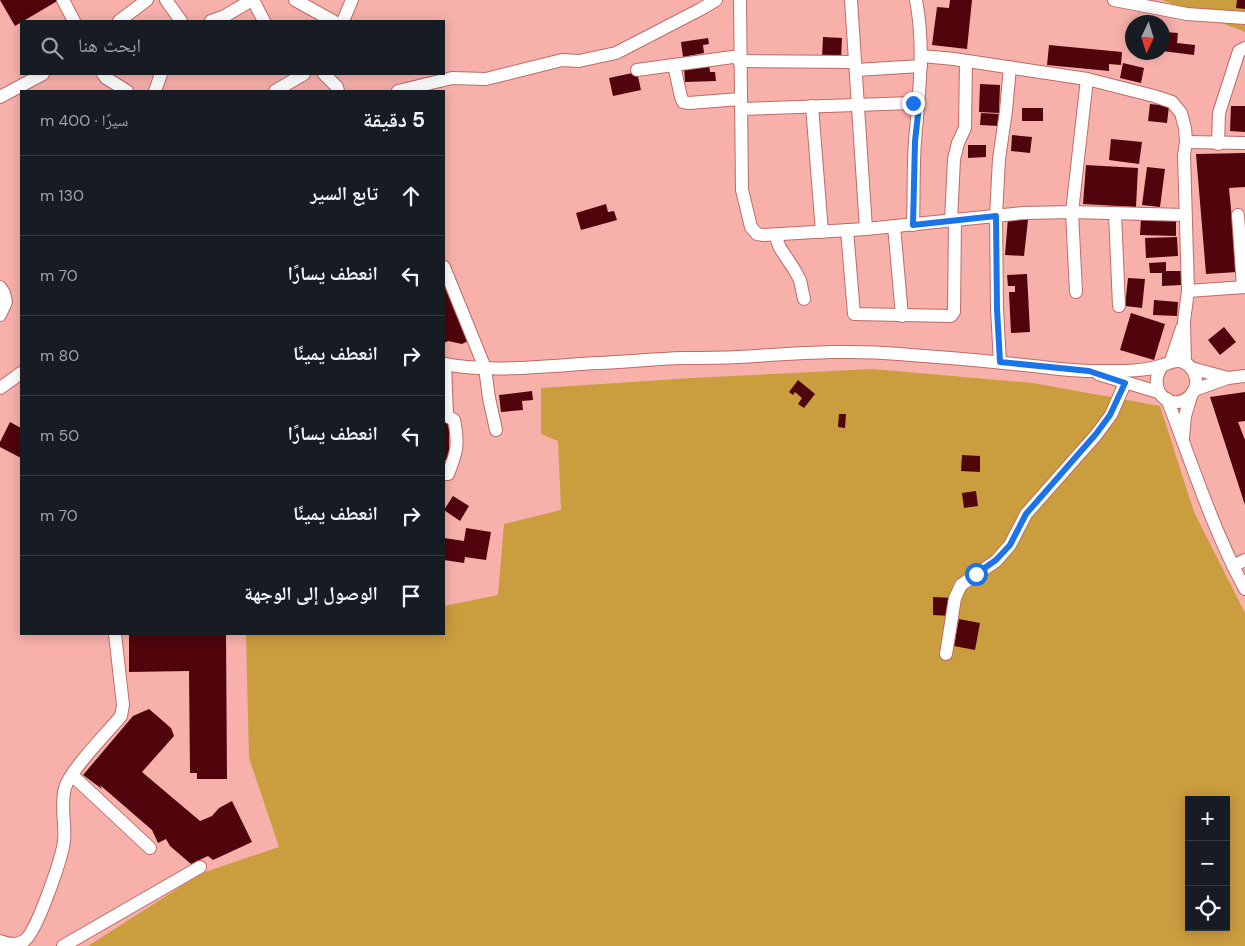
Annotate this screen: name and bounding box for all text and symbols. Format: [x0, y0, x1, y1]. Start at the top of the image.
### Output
north arrow [1125, 15, 1170, 60]
search box [20, 20, 445, 75]
text: ابحث هنا [78, 33, 141, 58]
icon: search [38, 34, 66, 62]
route end [902, 92, 925, 115]
text: 5 دقيقة [363, 106, 425, 134]
text: سيرًا · 400 m [40, 110, 128, 131]
text: تابع السير [310, 181, 378, 206]
icon: ahead [397, 182, 425, 210]
text: 130 m [40, 185, 84, 206]
text: انعطف يسارًا [287, 261, 378, 286]
icon: left [397, 262, 425, 290]
text: 70 m [40, 265, 78, 286]
text: انعطف يمينًا [293, 341, 378, 366]
icon: right [397, 342, 425, 370]
text: 80 m [40, 345, 79, 366]
text: انعطف يسارًا [287, 421, 378, 446]
icon: left [397, 422, 425, 450]
text: 50 m [40, 425, 79, 446]
text: انعطف يمينًا [293, 501, 378, 526]
icon: right [397, 502, 425, 530]
text: 70 m [40, 505, 78, 526]
route start [965, 563, 988, 586]
text: الوصول إلى الوجهة [244, 581, 378, 606]
icon: arrive [397, 582, 425, 610]
map controls [1185, 796, 1230, 931]
button: + [1185, 796, 1230, 841]
button: − [1185, 841, 1230, 886]
button: locate [1185, 886, 1230, 931]

